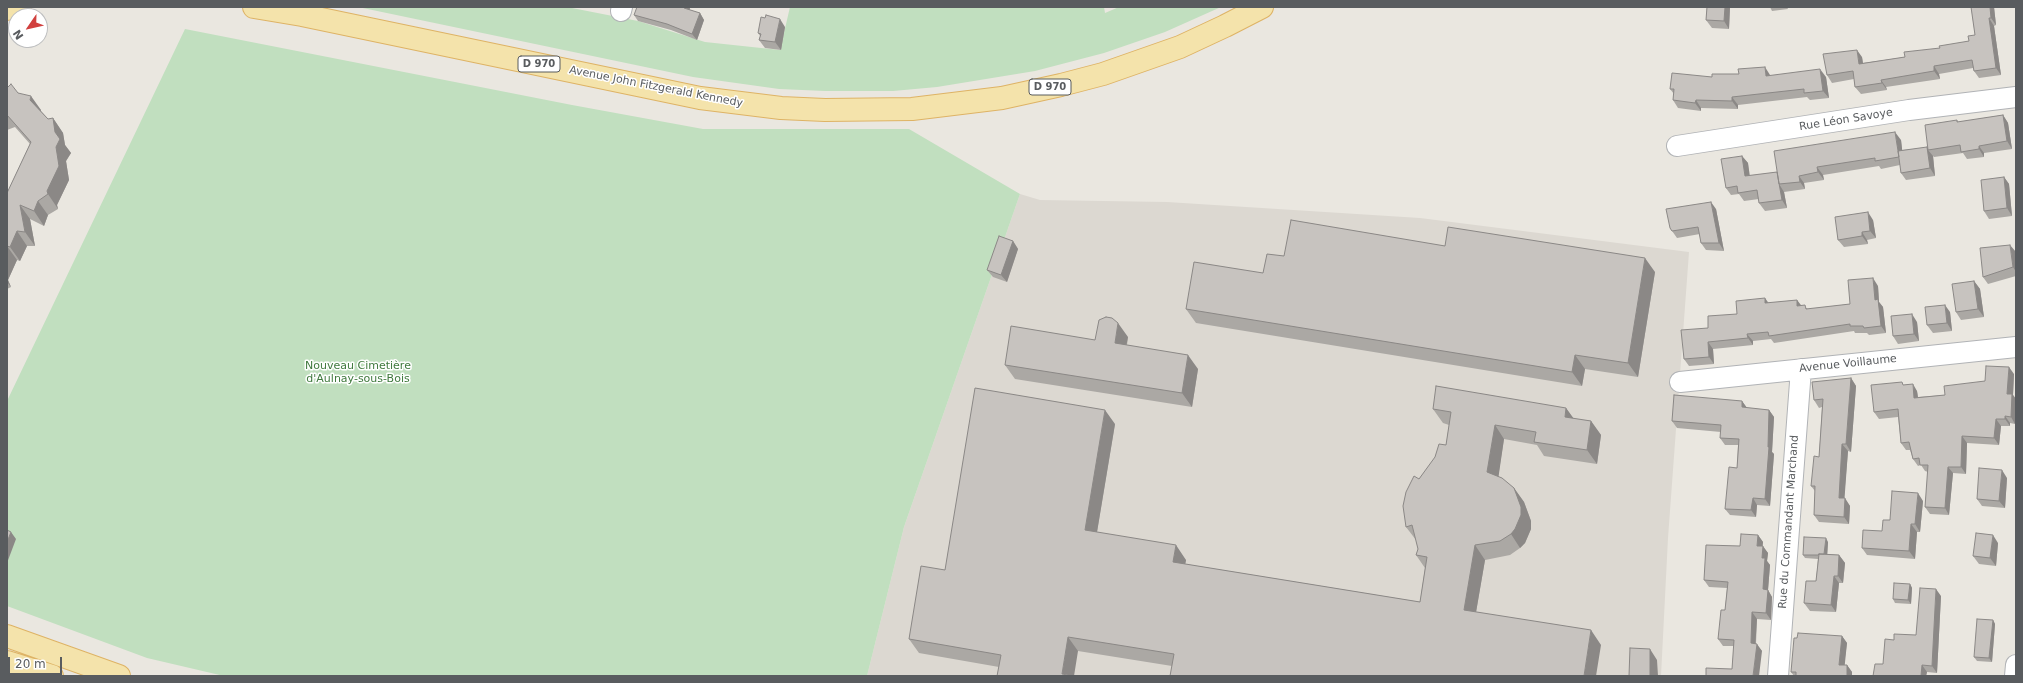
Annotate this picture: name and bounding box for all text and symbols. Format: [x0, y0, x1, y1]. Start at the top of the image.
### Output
north arrow [8, 8, 48, 48]
text: N [10, 27, 26, 42]
road number: D 970 [518, 56, 560, 72]
street label: Avenue John Fitzgerald Kennedy [568, 64, 744, 110]
road number: D 970 [1029, 79, 1071, 95]
street label: Rue Léon Savoye [1798, 106, 1894, 134]
street label: Avenue Voillaume [1799, 352, 1897, 376]
park label: Nouveau Cimetière d'Aulnay-sous-Bois [305, 359, 411, 385]
street label: Rue du Commandant Marchand [1776, 435, 1802, 609]
scale bar [10, 649, 64, 675]
text: 20 m [15, 657, 46, 671]

